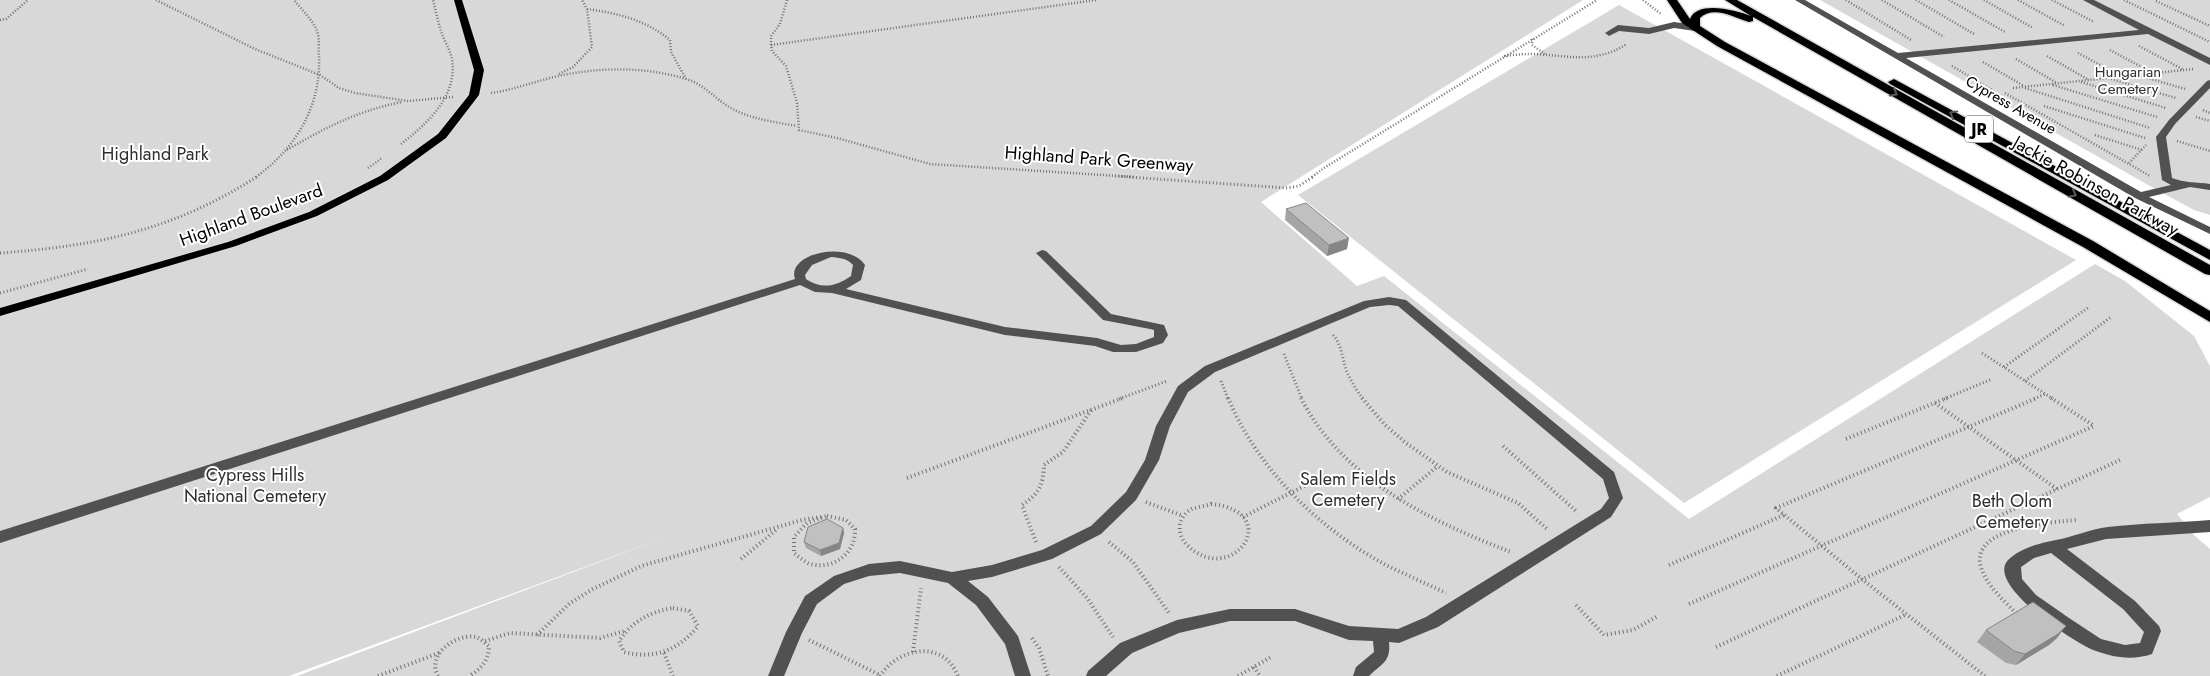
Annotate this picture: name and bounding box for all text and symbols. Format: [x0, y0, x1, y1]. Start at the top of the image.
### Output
park label: Hungarian Cemetery [2095, 61, 2161, 100]
street label: Cypress Avenue [1962, 70, 2061, 140]
one-way arrow [1888, 87, 1897, 97]
one-way arrow [1949, 110, 1958, 120]
road number: JR [1965, 116, 1993, 142]
street label: Jackie Robinson Parkway [2007, 129, 2184, 243]
street label: Highland Park Greenway [1004, 139, 1194, 179]
park label: Highland Park [101, 141, 209, 167]
street label: Highland Boulevard [176, 177, 326, 253]
one-way arrow [2068, 188, 2077, 198]
park label: Cypress Hills National Cemetery [184, 462, 326, 509]
park label: Salem Fields Cemetery [1300, 466, 1396, 513]
park label: Beth Olom Cemetery [1972, 488, 2052, 535]

